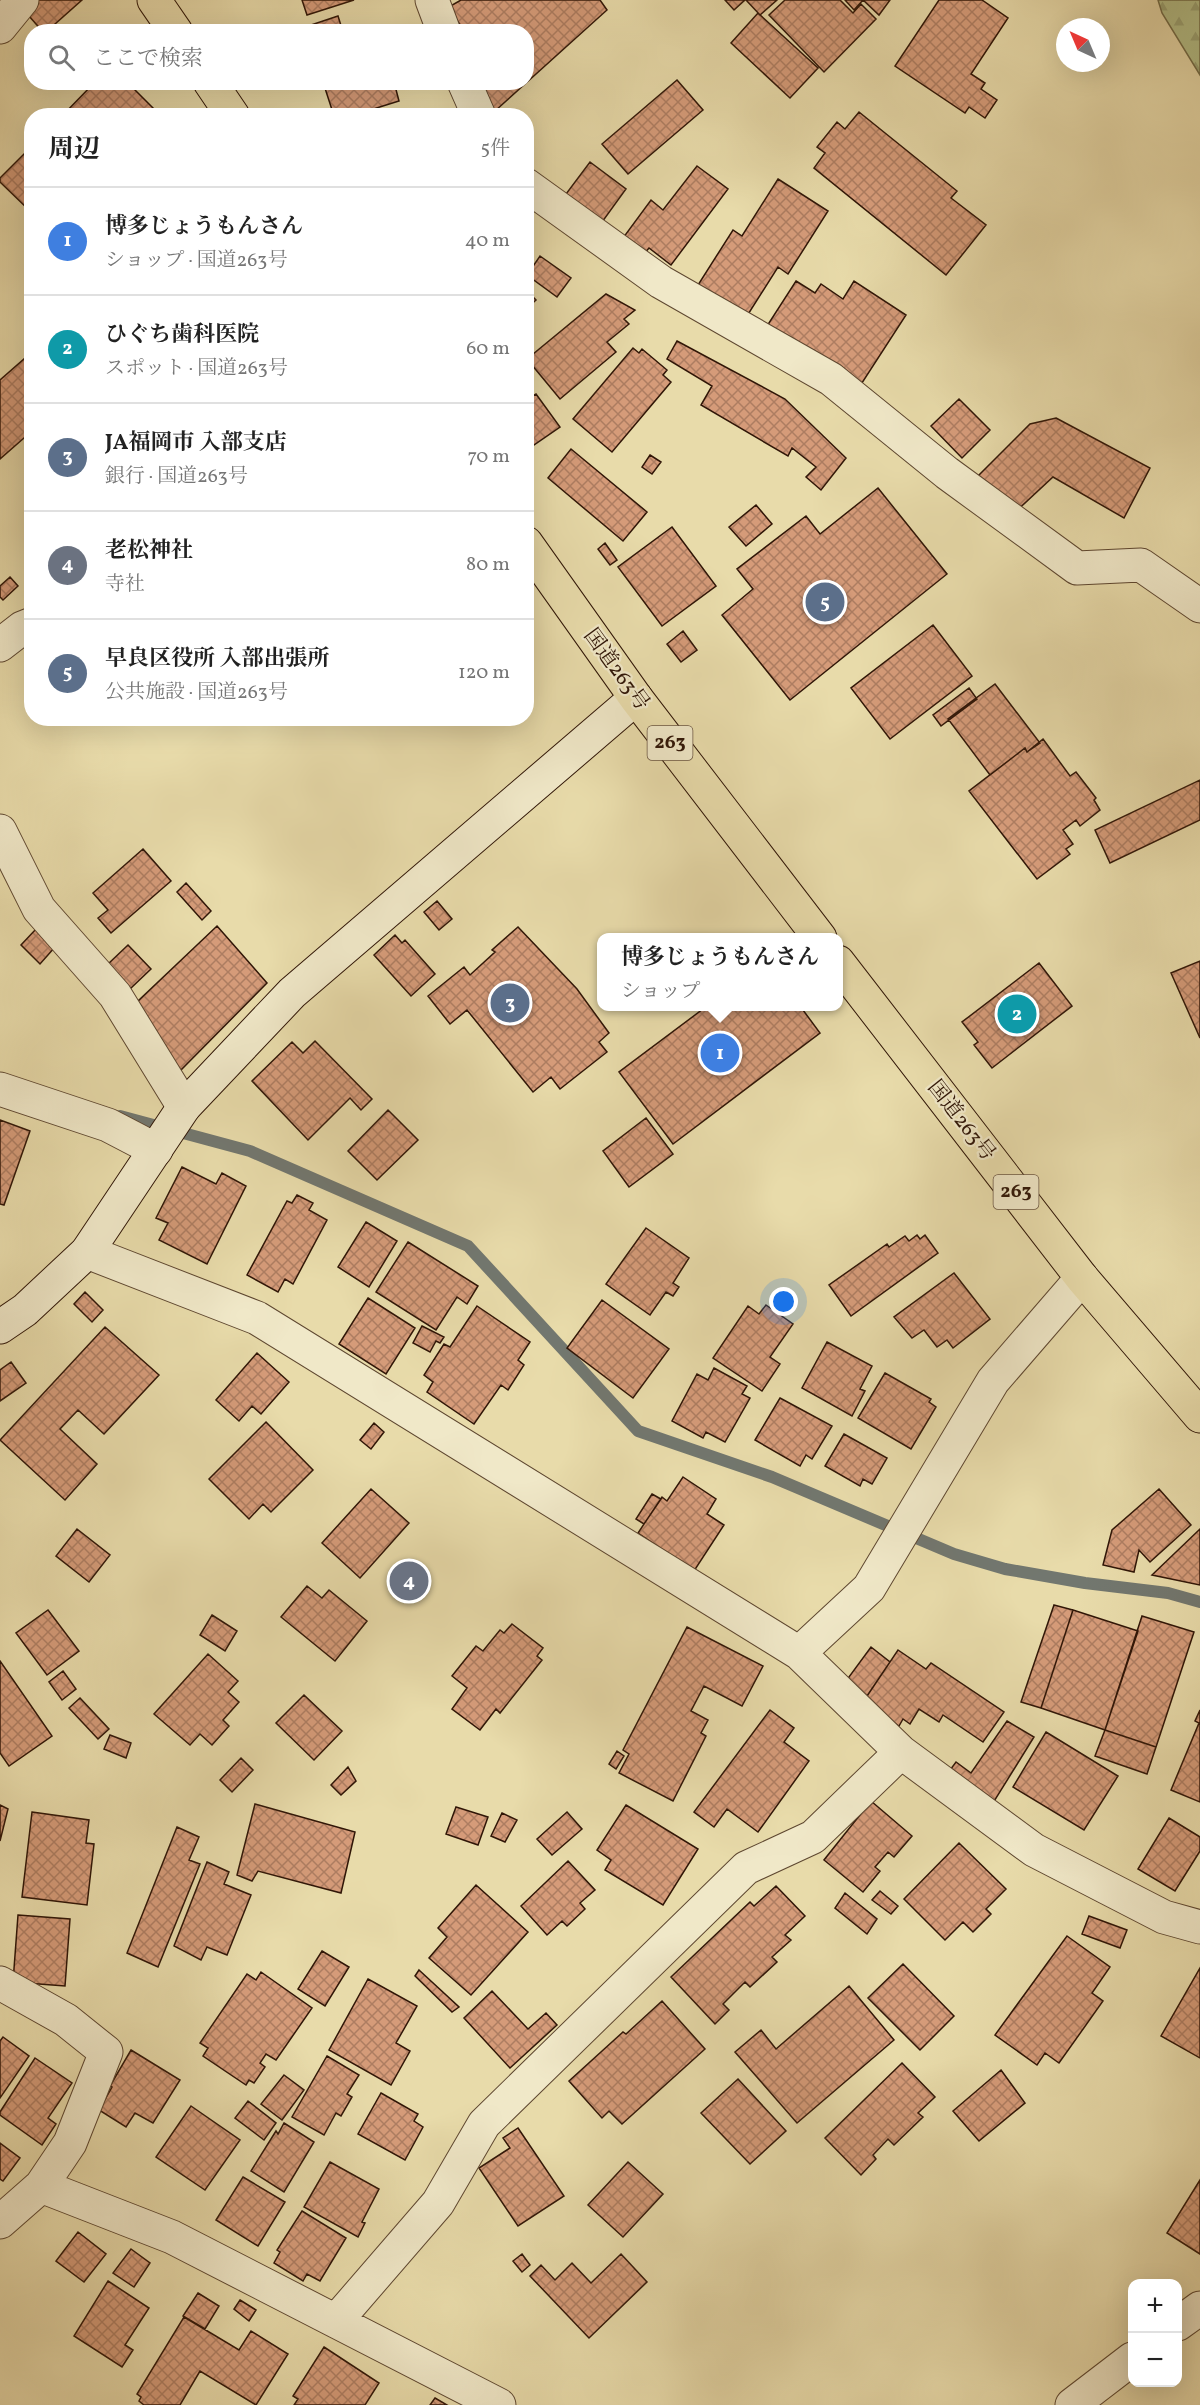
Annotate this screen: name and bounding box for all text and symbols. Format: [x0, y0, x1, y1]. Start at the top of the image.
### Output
north arrow [1056, 18, 1110, 72]
search box [24, 24, 534, 90]
icon: search [45, 41, 78, 74]
text: ここで検索 [93, 44, 203, 75]
text: 周辺 [48, 132, 100, 168]
text: 5件 [480, 135, 510, 163]
text: 博多じょうもんさん [105, 212, 303, 243]
text: 1 [63, 227, 72, 255]
text: 40 m [465, 227, 510, 255]
text: ショップ · 国道263号 [105, 247, 287, 275]
text: ひぐち歯科医院 [105, 320, 259, 351]
text: 2 [62, 335, 73, 363]
text: 60 m [466, 335, 510, 363]
text: スポット · 国道263号 [105, 355, 288, 383]
text: JA福岡市 入部支店 [105, 428, 287, 459]
text: 3 [62, 443, 73, 471]
text: 70 m [467, 443, 510, 471]
text: 銀行 · 国道263号 [105, 463, 248, 491]
text: 老松神社 [105, 536, 193, 567]
text: 4 [61, 551, 74, 579]
text: 80 m [466, 551, 510, 579]
text: 寺社 [105, 571, 145, 599]
pin: 5 [806, 580, 844, 624]
street label: 国道263号 [576, 623, 656, 717]
text: 早良区役所 入部出張所 [105, 644, 329, 675]
text: 5 [63, 659, 72, 687]
text: 120 m [458, 659, 510, 687]
text: 公共施設 · 国道263号 [105, 679, 288, 707]
road number: 263 [648, 726, 692, 760]
popup [597, 933, 843, 1011]
text: 博多じょうもんさん [621, 943, 819, 974]
text: ショップ [621, 978, 701, 1006]
pin: 3 [490, 980, 530, 1026]
pin: 2 [998, 992, 1036, 1036]
pin: 1 [700, 1030, 740, 1076]
street label: 国道263号 [920, 1074, 1002, 1168]
road number: 263 [994, 1175, 1038, 1209]
your location [769, 1287, 798, 1316]
pin: 4 [390, 1558, 428, 1604]
map controls [1128, 2279, 1182, 2387]
button: + [1128, 2279, 1182, 2333]
button: − [1128, 2333, 1182, 2387]

